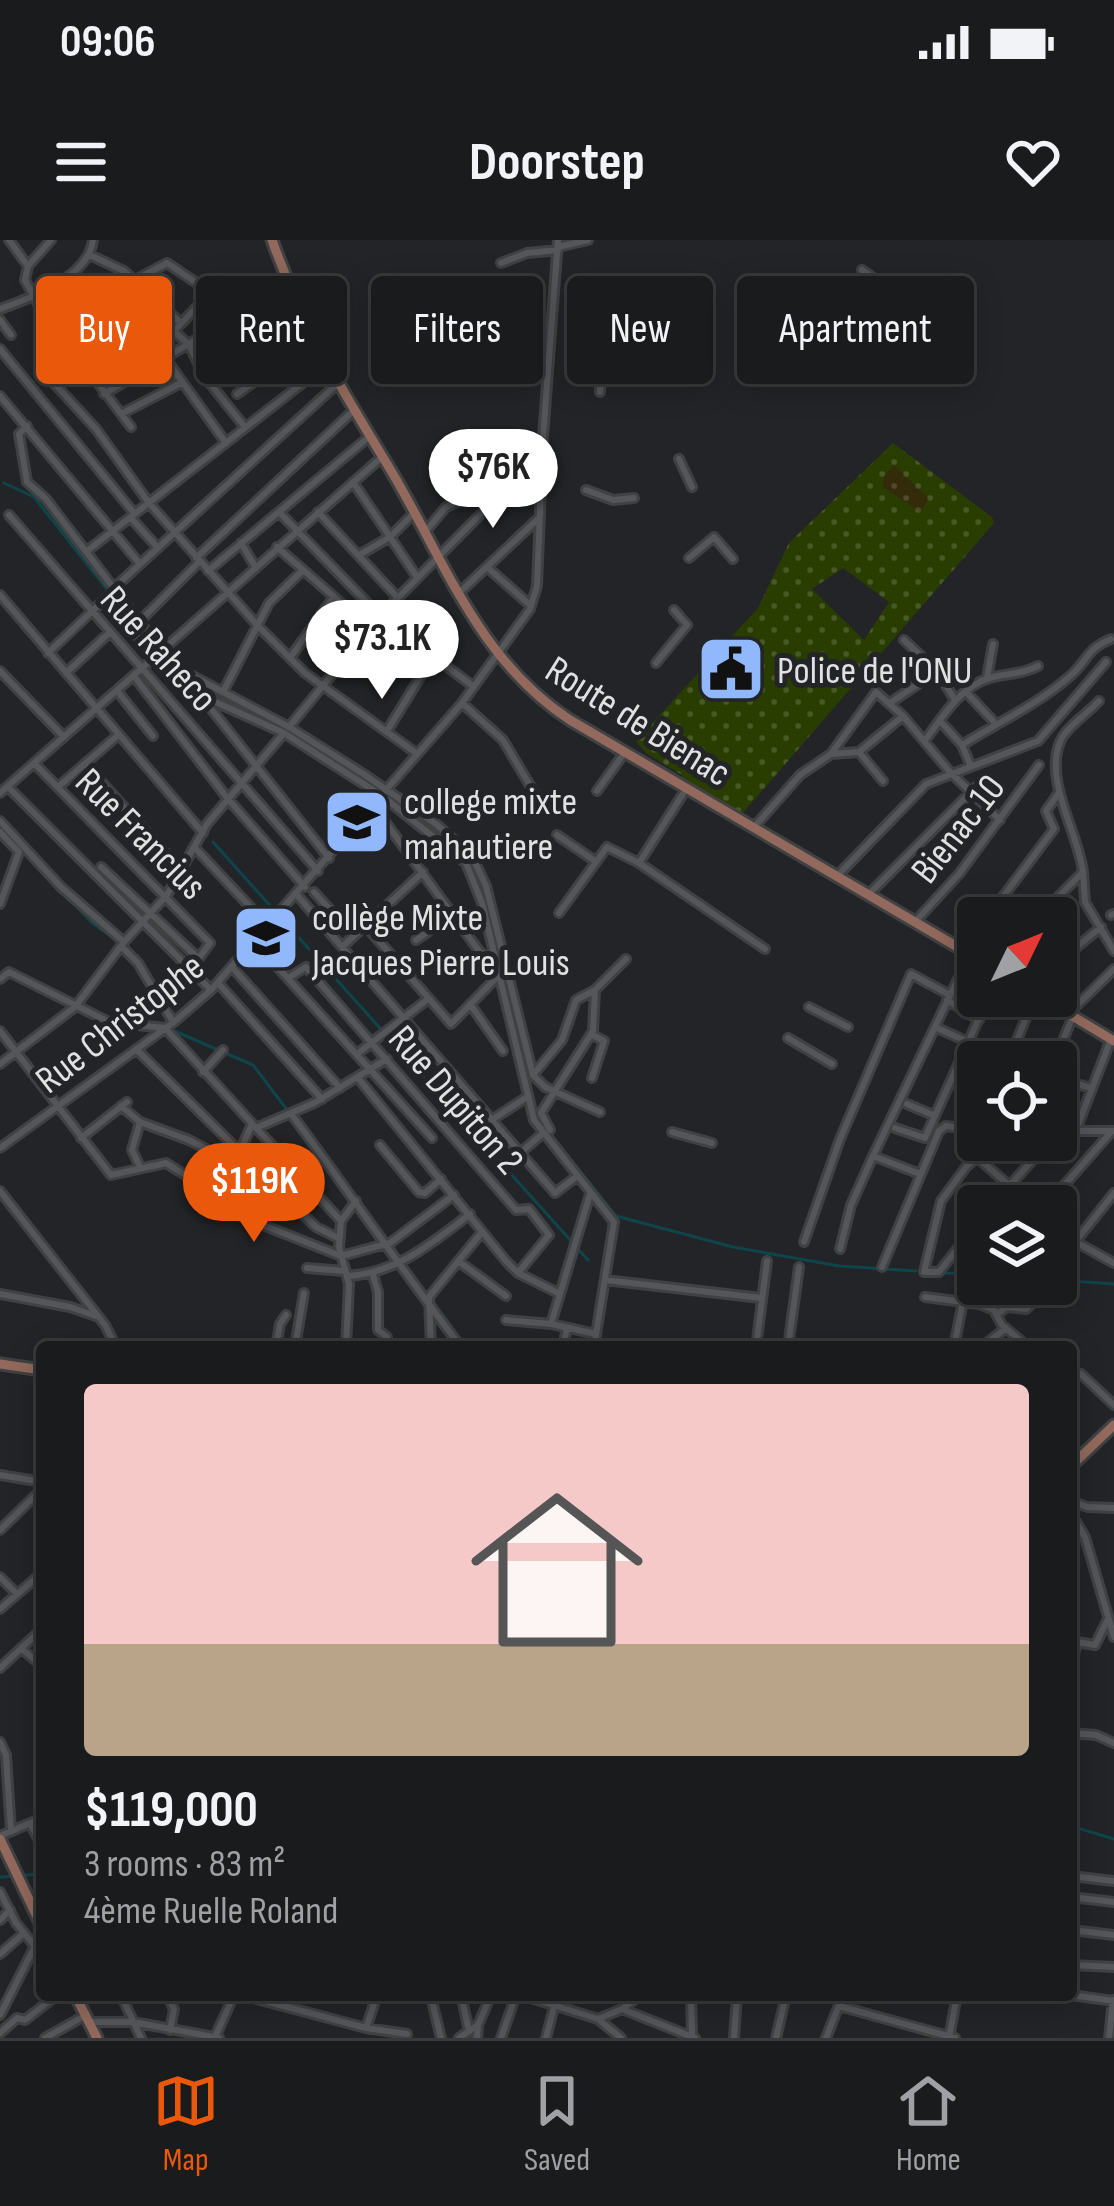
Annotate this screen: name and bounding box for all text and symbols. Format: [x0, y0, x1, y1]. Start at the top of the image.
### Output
text: 09:06 [60, 15, 155, 70]
icon: menu [48, 129, 114, 195]
icon: heart [1000, 129, 1066, 195]
text: Doorstep [469, 130, 645, 195]
chip: Buy [36, 276, 172, 384]
chip: Rent [196, 276, 347, 384]
chip: Filters [371, 276, 543, 384]
chip: New [567, 276, 713, 384]
chip: Apartment [737, 276, 974, 384]
pin: $76K [422, 429, 564, 531]
text: $76K [456, 444, 530, 491]
street label: Rue Raheco [90, 577, 227, 722]
pin: $73.1K [284, 600, 480, 702]
text: $73.1K [333, 615, 431, 662]
public building icon: Police de l'ONU [696, 634, 766, 704]
street label: Route de Bienac [536, 647, 739, 797]
place label: Police de l'ONU [777, 648, 972, 695]
street label: Rue Francius [65, 759, 216, 910]
street label: Bienac 10 [902, 766, 1016, 893]
place label: college mixte mahautiere [404, 779, 577, 871]
school or university icon: college mixte mahautiere [322, 787, 392, 857]
place label: collège Mixte Jacques Pierre Louis [311, 895, 570, 987]
north arrow [957, 897, 1077, 1017]
map controls [957, 897, 1077, 1305]
school or university icon: collège Mixte Jacques Pierre Louis [231, 903, 301, 973]
street label: Rue Christophe [27, 944, 214, 1104]
street label: Rue Dupiton 2 [378, 1017, 532, 1185]
button: locate [957, 1041, 1077, 1161]
pin: $119K [170, 1143, 338, 1245]
text: $119K [210, 1158, 298, 1205]
button: layers [957, 1185, 1077, 1305]
icon: home [449, 1462, 665, 1678]
text: $119,000 [84, 1780, 258, 1841]
text: 3 rooms · 83 m² [84, 1841, 285, 1888]
text: 4ème Ruelle Roland [84, 1888, 338, 1935]
tab: Map [153, 2068, 219, 2180]
tab: Saved [524, 2068, 590, 2180]
tab: Home [895, 2068, 961, 2180]

